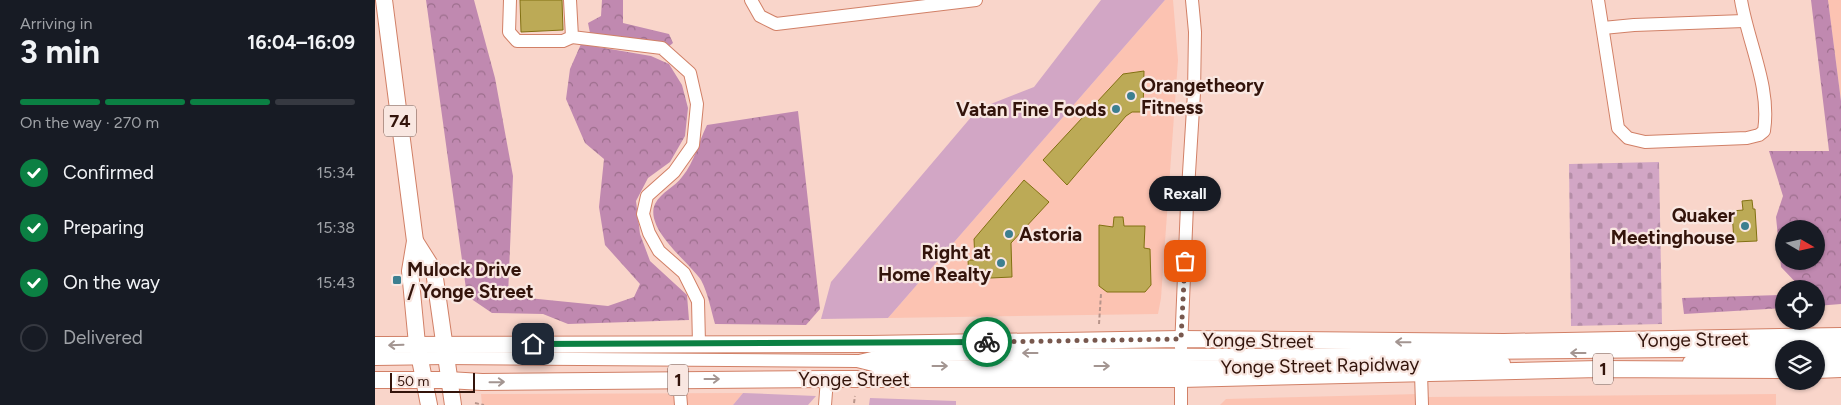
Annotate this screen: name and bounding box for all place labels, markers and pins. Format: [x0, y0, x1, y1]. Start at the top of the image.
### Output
place label: Orangetheory Fitness [1141, 74, 1264, 119]
marker: Orangetheory Fitness [1125, 90, 1137, 102]
place label: Vatan Fine Foods [956, 98, 1106, 121]
marker: Vatan Fine Foods [1110, 103, 1122, 115]
callout: Rexall [1149, 176, 1221, 211]
place label: Quaker Meetinghouse [1611, 204, 1735, 249]
marker: Quaker Meetinghouse [1739, 220, 1751, 232]
place label: Astoria [1019, 223, 1082, 246]
marker: Astoria [1003, 228, 1015, 240]
pin [1164, 240, 1206, 282]
place label: Right at Home Realty [878, 241, 991, 286]
marker: Right at Home Realty [995, 257, 1007, 269]
place label: Mulock Drive / Yonge Street [407, 258, 534, 303]
marker: Mulock Drive / Yonge Street [391, 274, 403, 286]
pin [512, 323, 554, 365]

